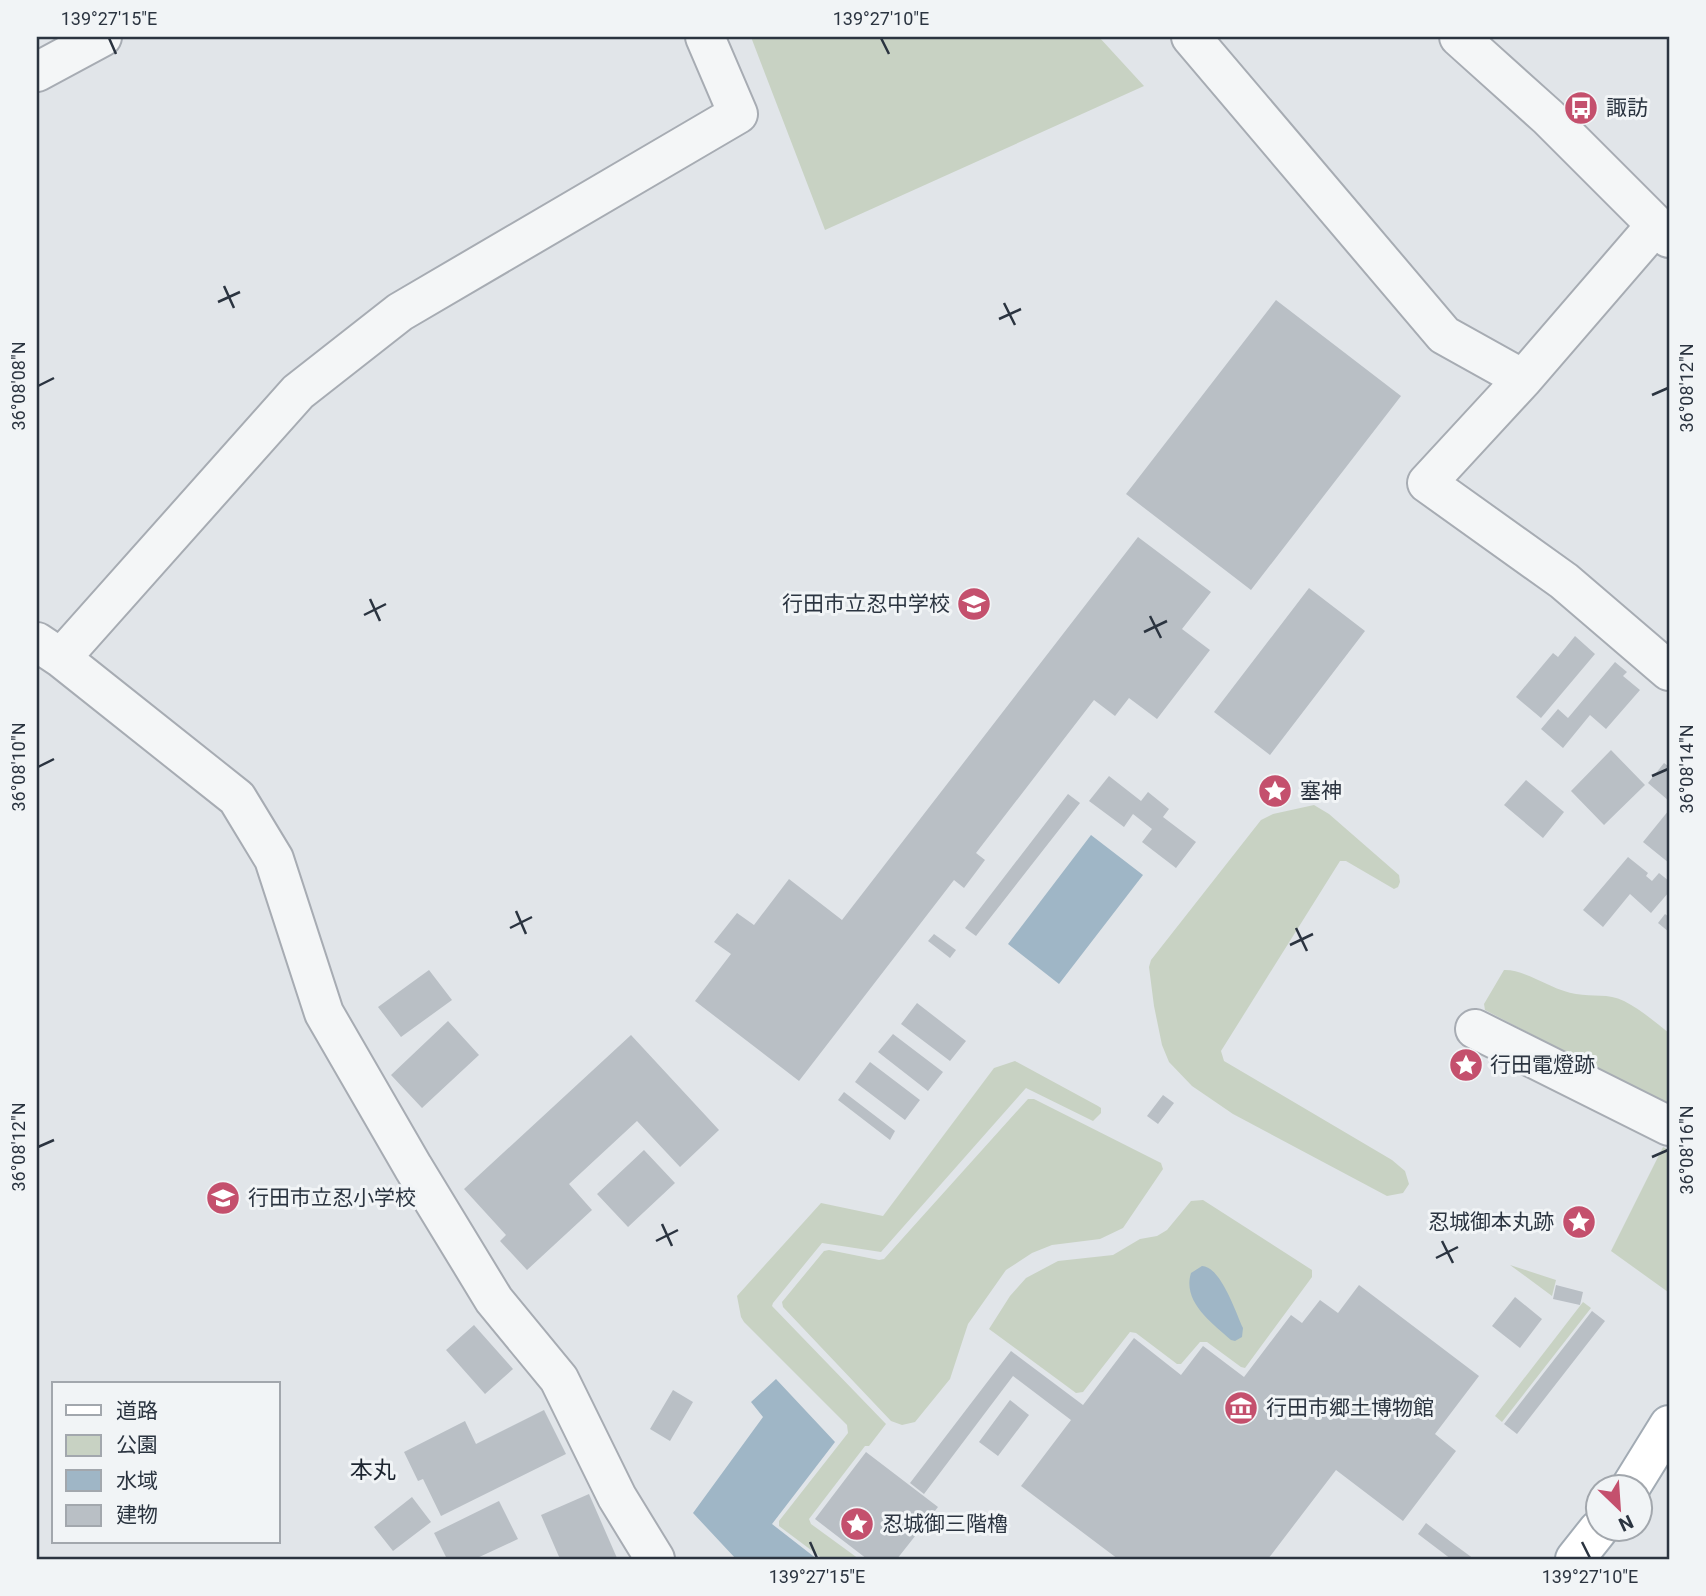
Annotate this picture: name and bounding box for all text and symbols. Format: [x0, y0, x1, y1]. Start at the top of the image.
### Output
text: 139°27'15"E [61, 8, 157, 29]
text: 139°27'10"E [833, 8, 929, 29]
bus stop icon: 諏訪 [1562, 89, 1600, 127]
place label: 諏訪 [1606, 96, 1648, 120]
text: 36°08'08"N [8, 341, 29, 431]
text: 36°08'12"N [1676, 343, 1697, 433]
school or university icon: 行田市立忍中学校 [955, 585, 993, 623]
place label: 行田市立忍中学校 [782, 592, 950, 616]
text: 36°08'10"N [8, 722, 29, 812]
text: 36°08'14"N [1676, 724, 1697, 814]
place icon: 塞神 [1256, 772, 1294, 810]
place label: 塞神 [1300, 779, 1342, 803]
place icon: 行田電燈跡 [1447, 1046, 1485, 1084]
place label: 行田電燈跡 [1490, 1053, 1595, 1077]
text: 36°08'12"N [8, 1102, 29, 1192]
text: 36°08'16"N [1676, 1105, 1697, 1195]
school or university icon: 行田市立忍小学校 [204, 1179, 242, 1217]
place label: 行田市立忍小学校 [248, 1186, 416, 1210]
place icon: 忍城御本丸跡 [1560, 1203, 1598, 1241]
place label: 忍城御本丸跡 [1428, 1210, 1554, 1234]
legend [52, 1382, 280, 1544]
museum icon: 行田市郷土博物館 [1222, 1389, 1260, 1427]
place label: 行田市郷土博物館 [1266, 1396, 1434, 1420]
text: 道路 [116, 1399, 158, 1423]
text: 公園 [116, 1433, 158, 1457]
district label: 本丸 [350, 1457, 396, 1484]
text: 水域 [116, 1469, 158, 1493]
north arrow [1584, 1474, 1654, 1544]
text: 建物 [116, 1503, 158, 1527]
place icon: 忍城御三階櫓 [838, 1505, 876, 1543]
text: N [1615, 1510, 1637, 1536]
place label: 忍城御三階櫓 [882, 1512, 1008, 1536]
text: 139°27'15"E [769, 1566, 865, 1587]
text: 139°27'10"E [1542, 1566, 1638, 1587]

